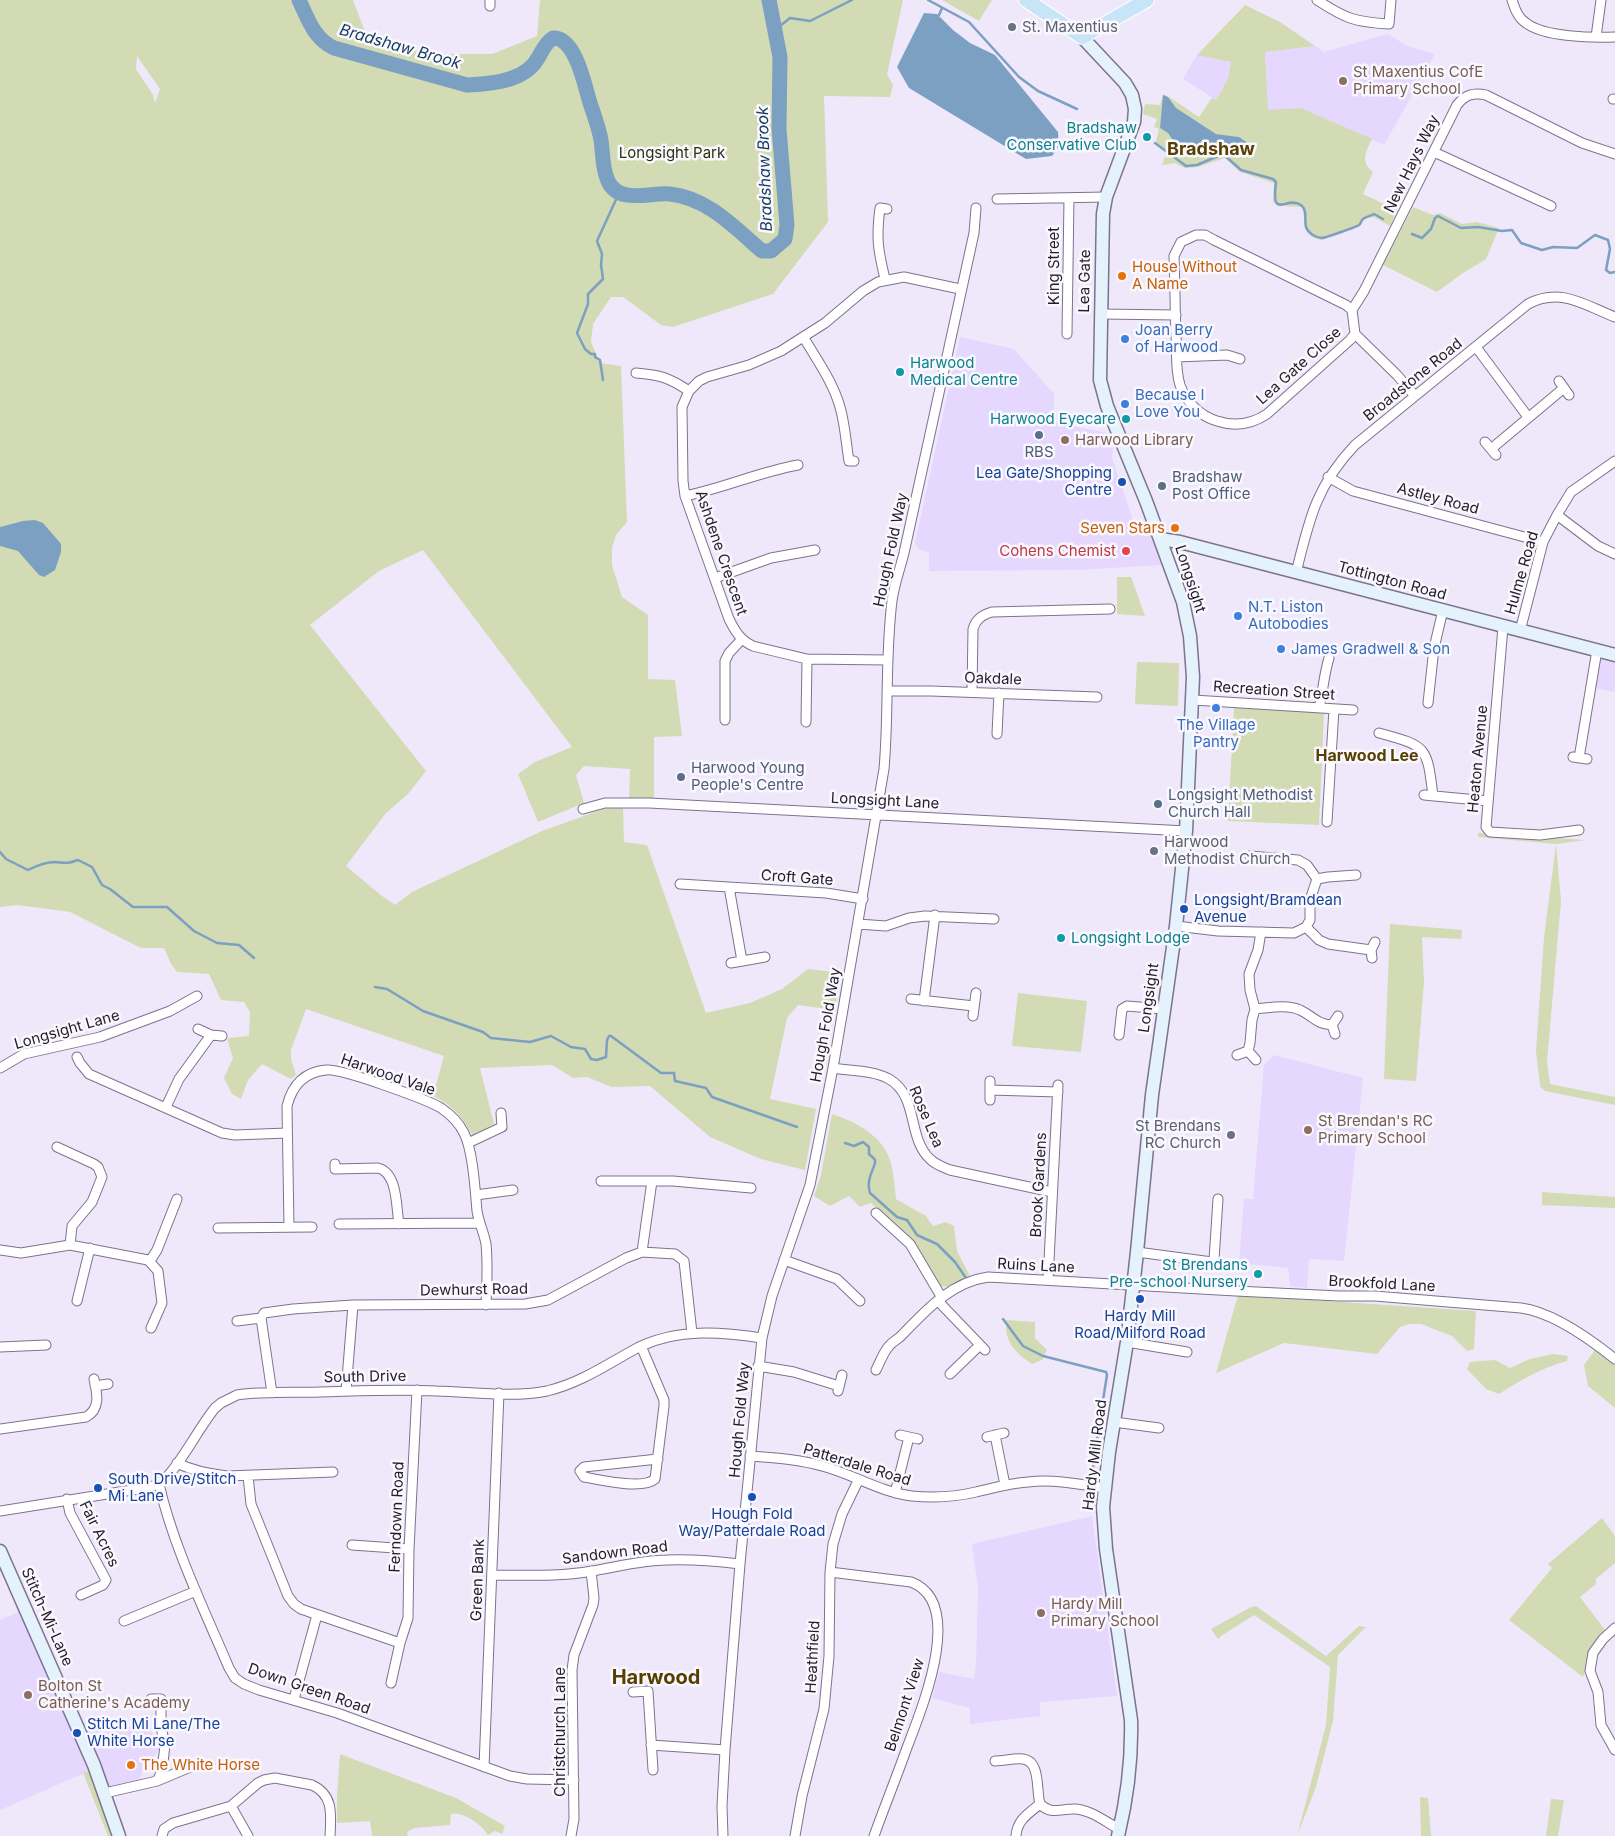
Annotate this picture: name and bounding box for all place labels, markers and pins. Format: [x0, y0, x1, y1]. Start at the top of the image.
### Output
place label: St. Maxentius [1022, 18, 1118, 36]
marker: St. Maxentius [1006, 21, 1018, 33]
place label: St Maxentius CofE Primary School [1353, 63, 1483, 98]
marker: St Maxentius CofE Primary School [1337, 75, 1349, 87]
place label: Bradshaw Conservative Club [1007, 119, 1137, 154]
marker: Bradshaw Conservative Club [1141, 131, 1153, 143]
place label: House Without A Name [1132, 258, 1237, 293]
marker: House Without A Name [1116, 270, 1128, 282]
place label: Joan Berry of Harwood [1135, 321, 1218, 356]
marker: Joan Berry of Harwood [1119, 333, 1131, 345]
place label: Harwood Medical Centre [910, 354, 1018, 389]
marker: Harwood Medical Centre [894, 366, 906, 378]
place label: Because I Love You [1135, 386, 1204, 421]
marker: Because I Love You [1119, 398, 1131, 410]
place label: Harwood Eyecare [990, 410, 1116, 428]
marker: Harwood Eyecare [1120, 413, 1132, 425]
marker: RBS [1033, 429, 1045, 441]
place label: Harwood Library [1075, 431, 1193, 449]
marker: Harwood Library [1059, 434, 1071, 446]
place label: RBS [1024, 443, 1054, 461]
place label: Lea Gate/Shopping Centre [976, 464, 1112, 499]
place label: Bradshaw Post Office [1172, 468, 1250, 503]
marker: Lea Gate/Shopping Centre [1116, 476, 1128, 488]
marker: Bradshaw Post Office [1156, 480, 1168, 492]
place label: Seven Stars [1080, 519, 1165, 537]
marker: Seven Stars [1169, 522, 1181, 534]
place label: Cohens Chemist [999, 542, 1116, 560]
marker: Cohens Chemist [1120, 545, 1132, 557]
place label: N.T. Liston Autobodies [1248, 598, 1329, 633]
marker: N.T. Liston Autobodies [1232, 610, 1244, 622]
place label: James Gradwell & Son [1291, 640, 1450, 658]
marker: James Gradwell & Son [1275, 643, 1287, 655]
marker: The Village Pantry [1210, 702, 1222, 714]
place label: The Village Pantry [1176, 716, 1256, 751]
place label: Harwood Young People's Centre [691, 759, 805, 794]
marker: Harwood Young People's Centre [675, 771, 687, 783]
place label: Longsight Methodist Church Hall [1168, 786, 1313, 821]
marker: Longsight Methodist Church Hall [1152, 798, 1164, 810]
place label: Harwood Methodist Church [1164, 833, 1290, 868]
marker: Harwood Methodist Church [1148, 845, 1160, 857]
place label: Longsight/Bramdean Avenue [1194, 891, 1342, 926]
marker: Longsight/Bramdean Avenue [1178, 903, 1190, 915]
place label: Longsight Lodge [1071, 929, 1190, 947]
marker: Longsight Lodge [1055, 932, 1067, 944]
place label: St Brendan's RC Primary School [1318, 1112, 1433, 1147]
place label: St Brendans RC Church [1135, 1117, 1221, 1152]
marker: St Brendan's RC Primary School [1302, 1124, 1314, 1136]
marker: St Brendans RC Church [1225, 1129, 1237, 1141]
place label: St Brendans Pre-school Nursery [1109, 1256, 1248, 1291]
marker: St Brendans Pre-school Nursery [1252, 1268, 1264, 1280]
marker: Hardy Mill Road/Milford Road [1134, 1293, 1146, 1305]
place label: Hardy Mill Road/Milford Road [1074, 1307, 1206, 1342]
place label: South Drive/Stitch Mi Lane [108, 1470, 236, 1505]
marker: South Drive/Stitch Mi Lane [92, 1482, 104, 1494]
marker: Hough Fold Way/Patterdale Road [746, 1491, 758, 1503]
place label: Hough Fold Way/Patterdale Road [678, 1505, 826, 1540]
place label: Hardy Mill Primary School [1051, 1595, 1159, 1630]
marker: Hardy Mill Primary School [1035, 1607, 1047, 1619]
place label: Bolton St Catherine's Academy [38, 1677, 190, 1712]
marker: Bolton St Catherine's Academy [22, 1689, 34, 1701]
place label: Stitch Mi Lane/The White Horse [87, 1715, 220, 1750]
marker: Stitch Mi Lane/The White Horse [71, 1727, 83, 1739]
place label: The White Horse [141, 1756, 260, 1774]
marker: The White Horse [125, 1759, 137, 1771]

